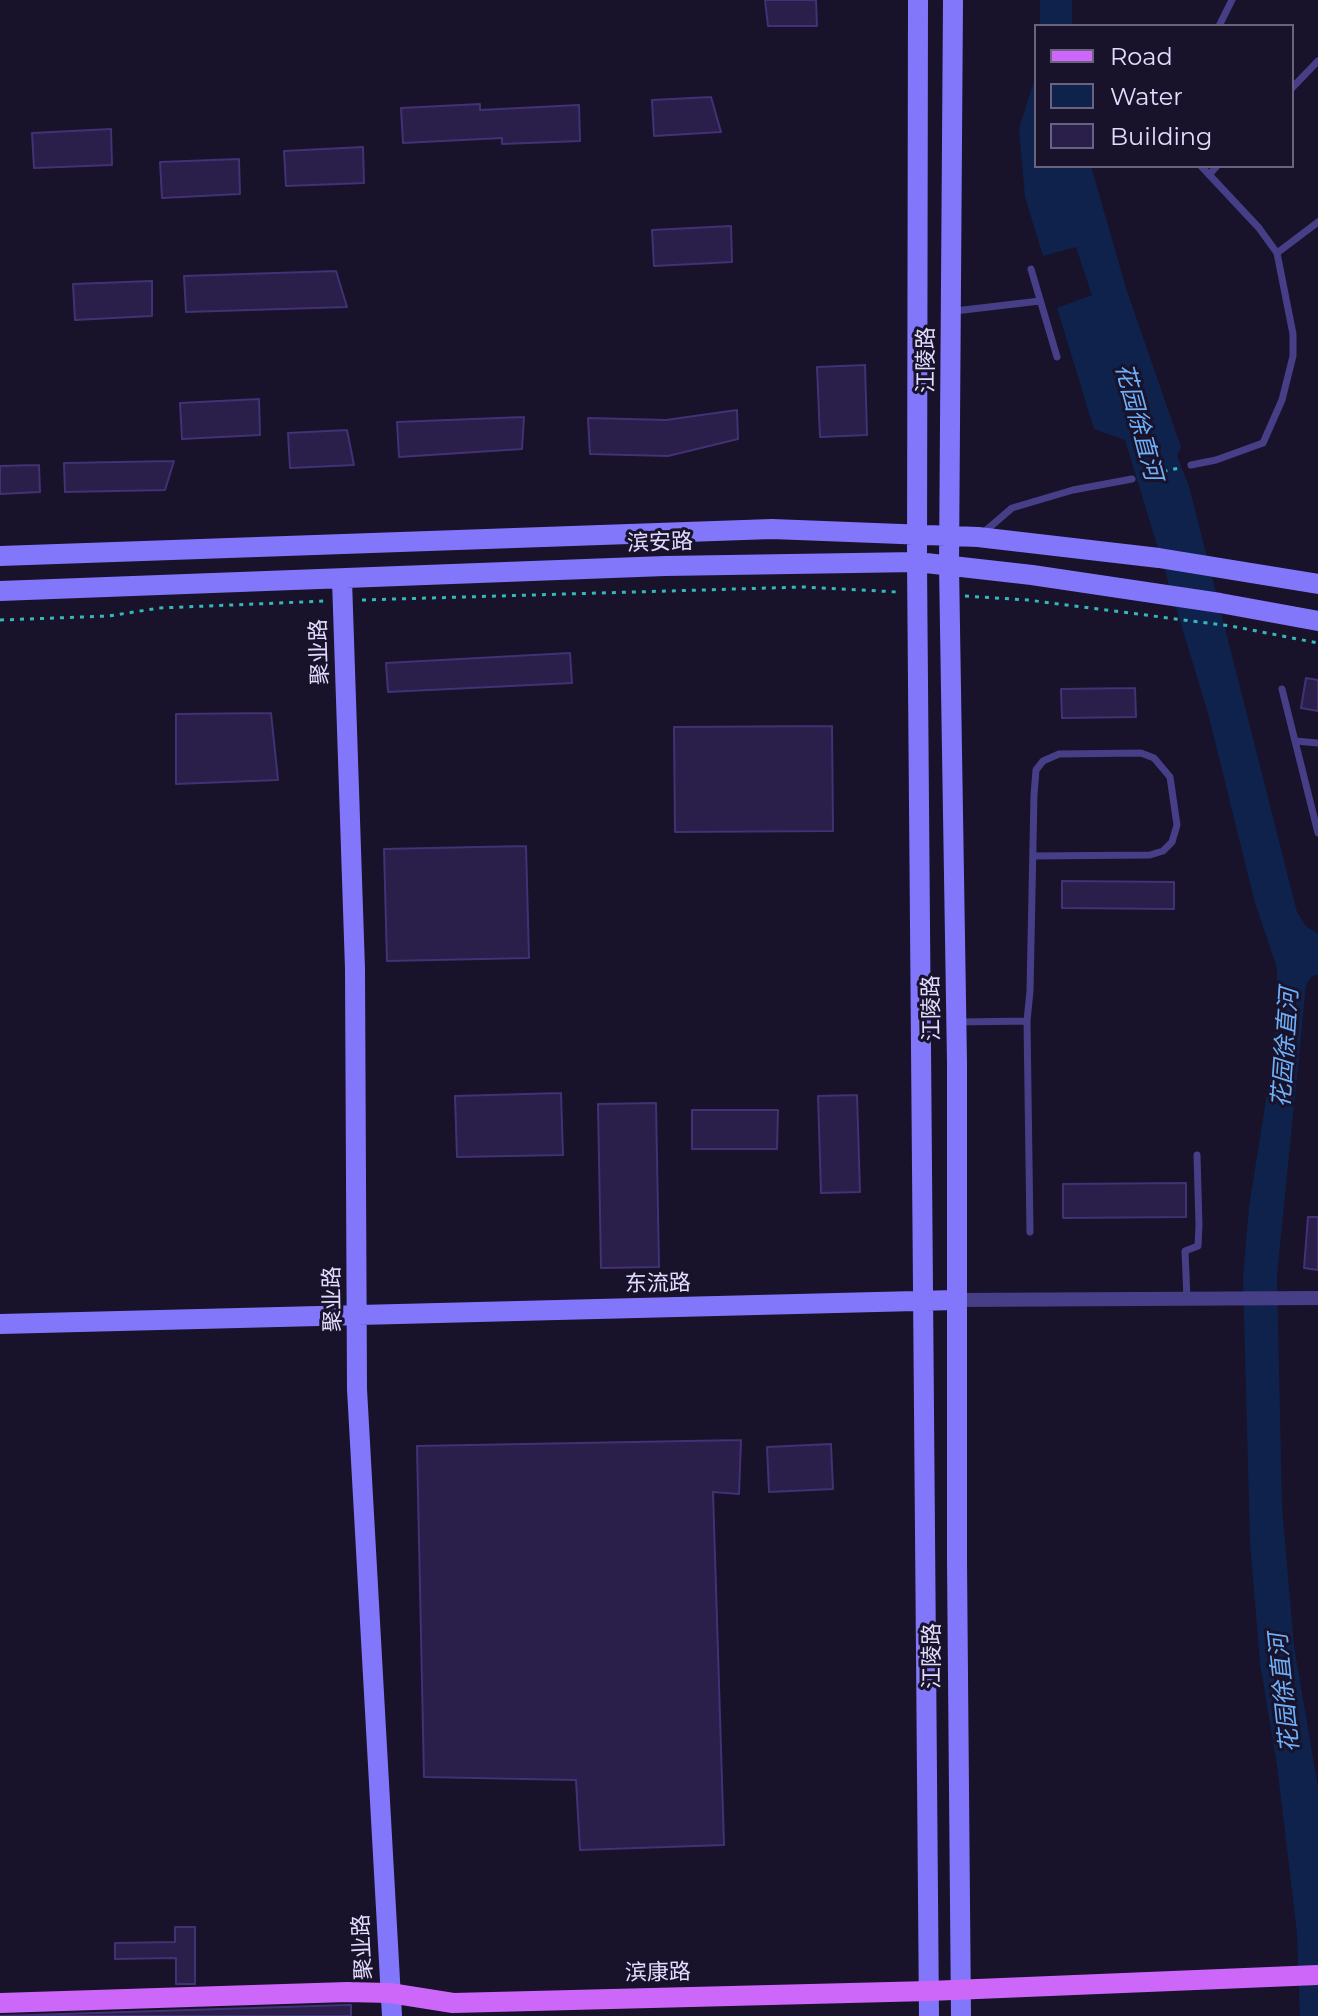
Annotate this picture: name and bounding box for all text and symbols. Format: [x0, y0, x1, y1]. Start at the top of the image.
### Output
legend [1034, 24, 1294, 168]
text: Road [1110, 42, 1173, 71]
text: Water [1110, 82, 1183, 111]
text: Building [1110, 122, 1213, 151]
street label: 江陵路 [914, 327, 940, 393]
water label: 花园徐直河 [1109, 360, 1167, 484]
street label: 滨安路 [627, 529, 693, 557]
street label: 聚业路 [306, 619, 334, 685]
street label: 江陵路 [918, 975, 946, 1041]
water label: 花园徐直河 [1267, 987, 1305, 1109]
street label: 聚业路 [319, 1266, 347, 1332]
street label: 东流路 [625, 1270, 691, 1298]
street label: 江陵路 [920, 1623, 946, 1689]
water label: 花园徐直河 [1264, 1632, 1306, 1754]
street label: 聚业路 [348, 1913, 378, 1981]
street label: 滨康路 [625, 1959, 691, 1987]

